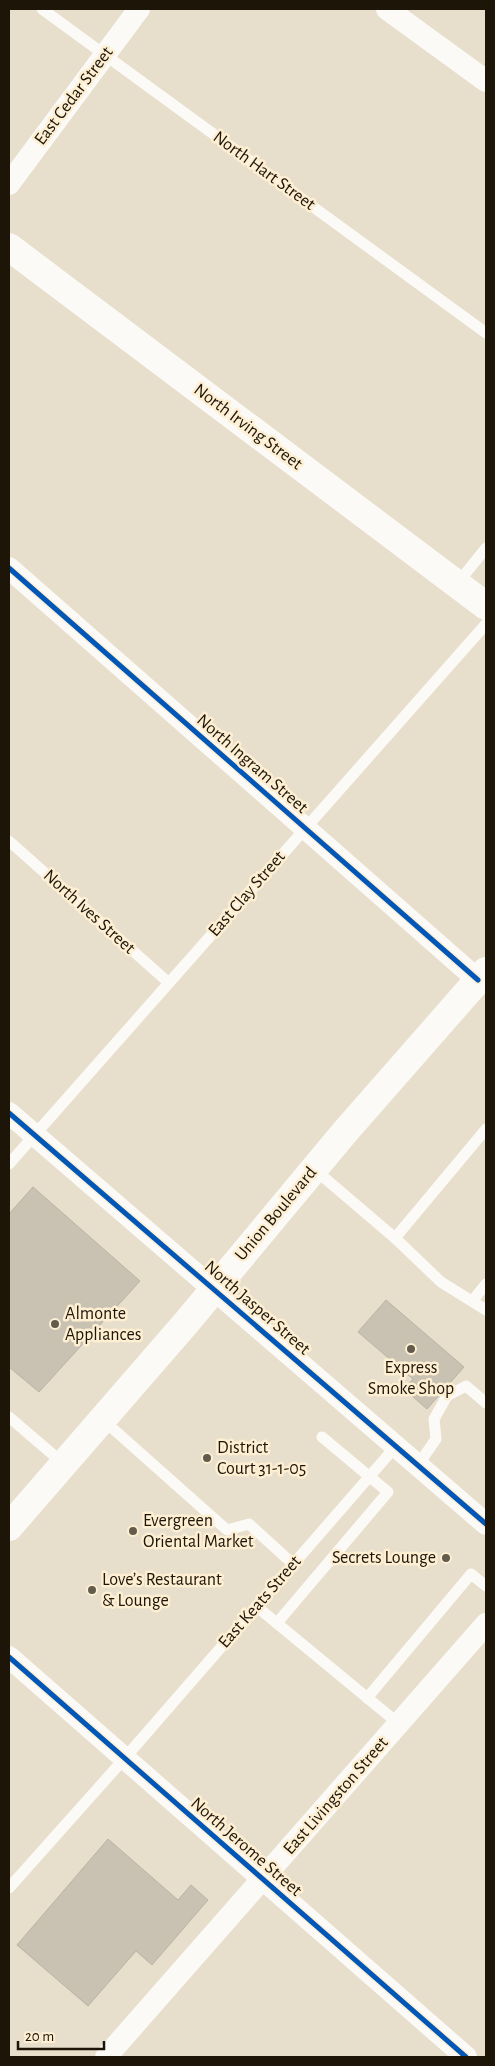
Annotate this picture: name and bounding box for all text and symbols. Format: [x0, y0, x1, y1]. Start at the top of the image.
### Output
street label: East Cedar Street [31, 43, 117, 149]
street label: North Hart Street [210, 128, 319, 214]
street label: North Irving Street [190, 381, 306, 474]
street label: North Ingram Street [193, 711, 311, 817]
street label: East Clay Street [205, 848, 289, 940]
street label: North Ives Street [40, 866, 138, 958]
street label: Union Boulevard [232, 1164, 320, 1264]
street label: North Jasper Street [201, 1257, 313, 1359]
place label: Almonte Appliances [65, 1305, 141, 1344]
marker: Almonte Appliances [49, 1318, 61, 1330]
marker: Express Smoke Shop [405, 1343, 417, 1355]
place label: Express Smoke Shop [368, 1359, 454, 1398]
place label: District Court 31-1-05 [217, 1439, 306, 1478]
marker: District Court 31-1-05 [201, 1452, 213, 1464]
place label: Evergreen Oriental Market [143, 1512, 254, 1551]
marker: Evergreen Oriental Market [127, 1525, 139, 1537]
place label: Secrets Lounge [332, 1549, 436, 1567]
street label: East Keats Street [215, 1552, 305, 1652]
marker: Secrets Lounge [440, 1552, 452, 1564]
place label: Love’s Restaurant & Lounge [102, 1571, 222, 1610]
marker: Love’s Restaurant & Lounge [86, 1584, 98, 1596]
street label: East Livingston Street [280, 1734, 392, 1858]
street label: North Jerome Street [187, 1794, 305, 1900]
scale bar [18, 2018, 104, 2050]
text: 20 m [25, 2029, 54, 2044]

